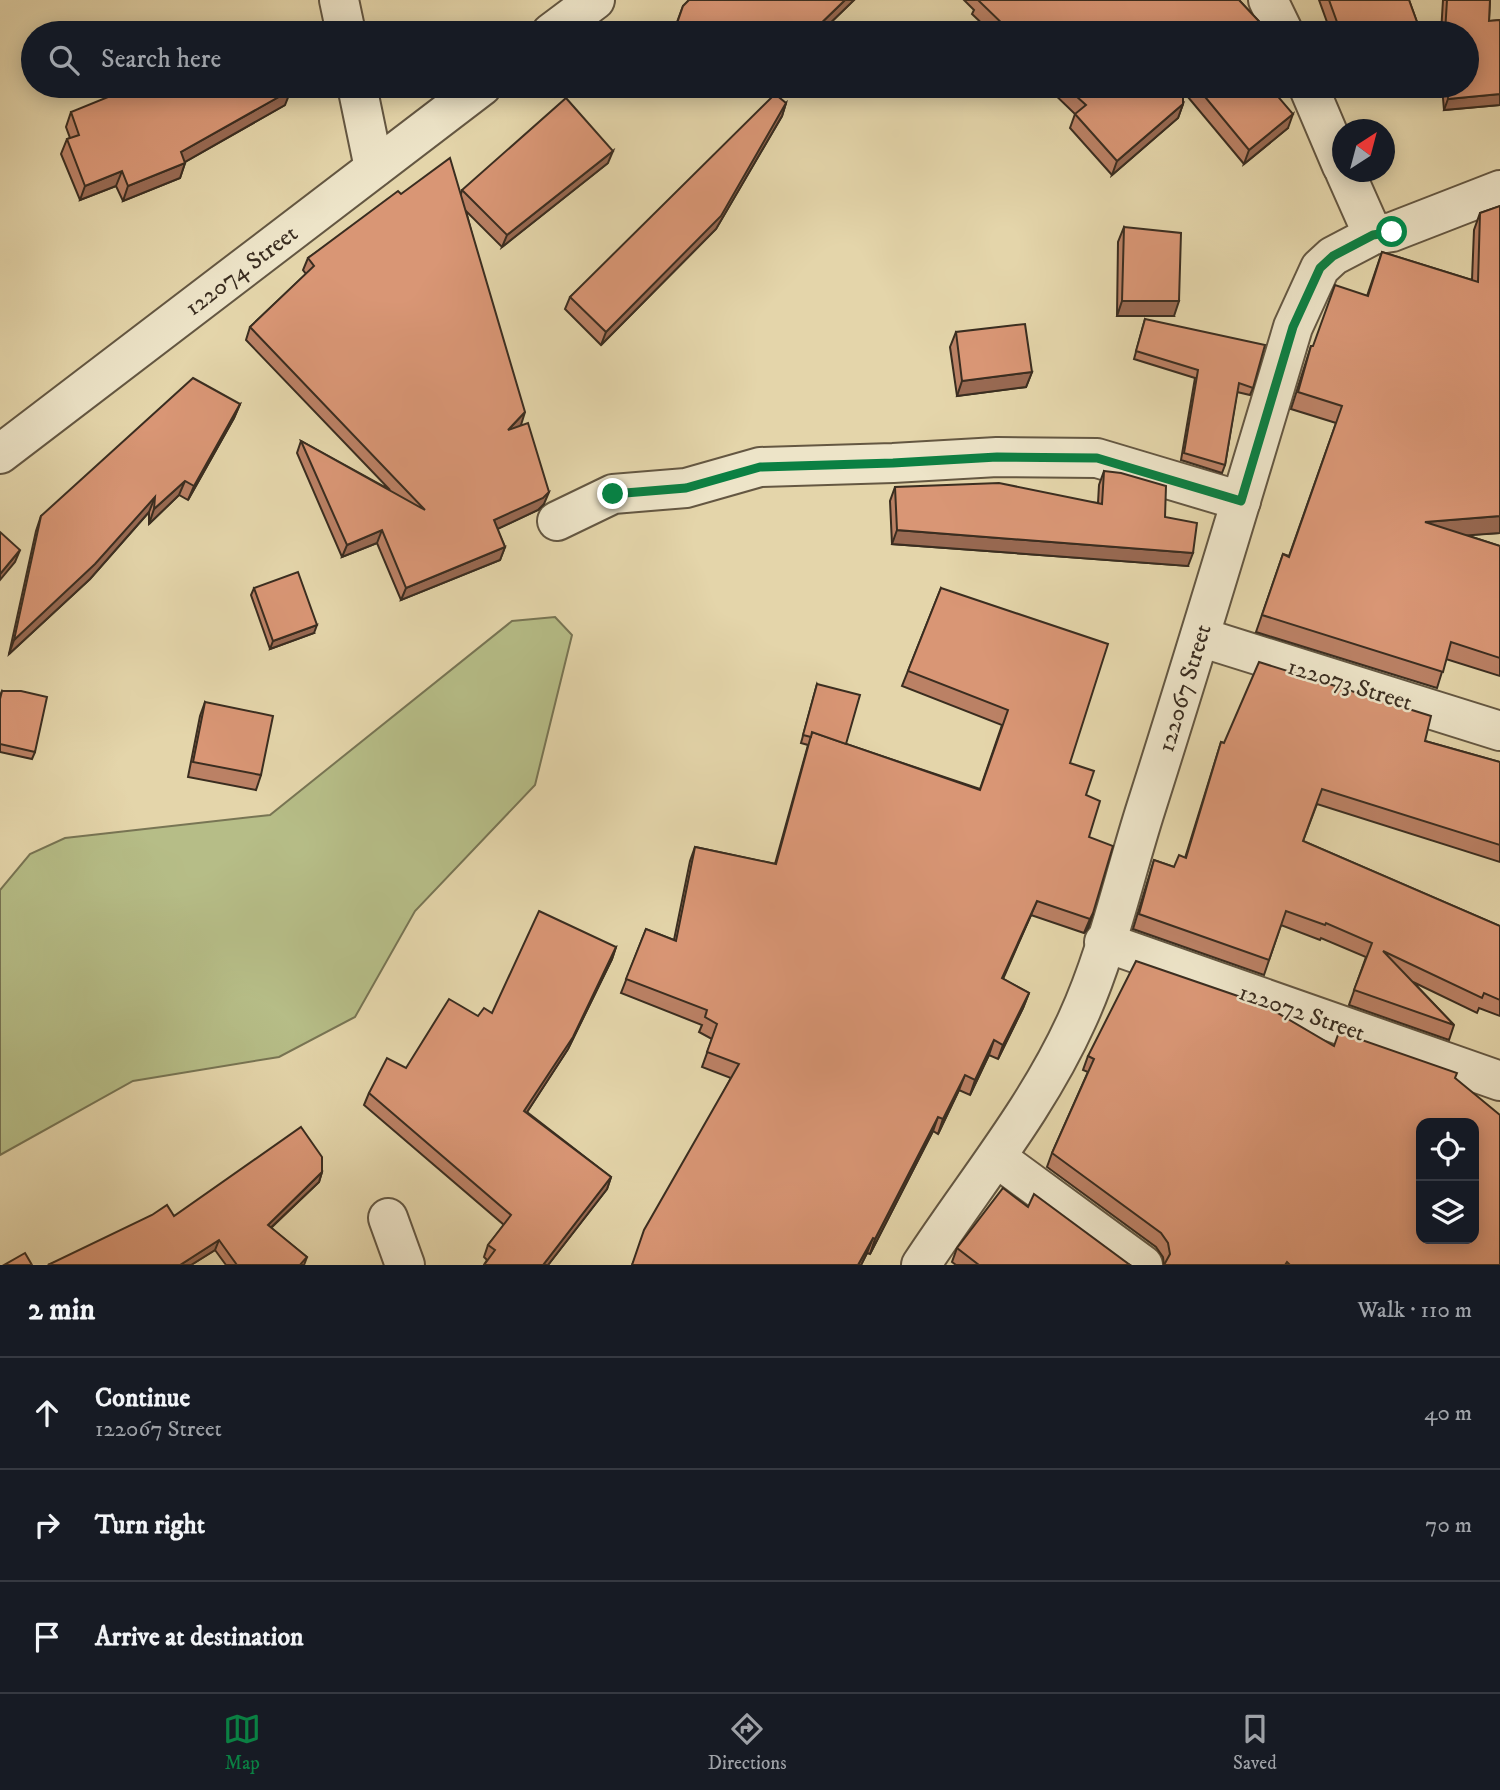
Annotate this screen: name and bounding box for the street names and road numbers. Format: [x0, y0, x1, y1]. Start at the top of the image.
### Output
street label: 122074 Street [179, 219, 304, 323]
street label: 122067 Street [1151, 620, 1219, 756]
street label: 122073 Street [1284, 652, 1416, 718]
street label: 122072 Street [1235, 977, 1369, 1049]

